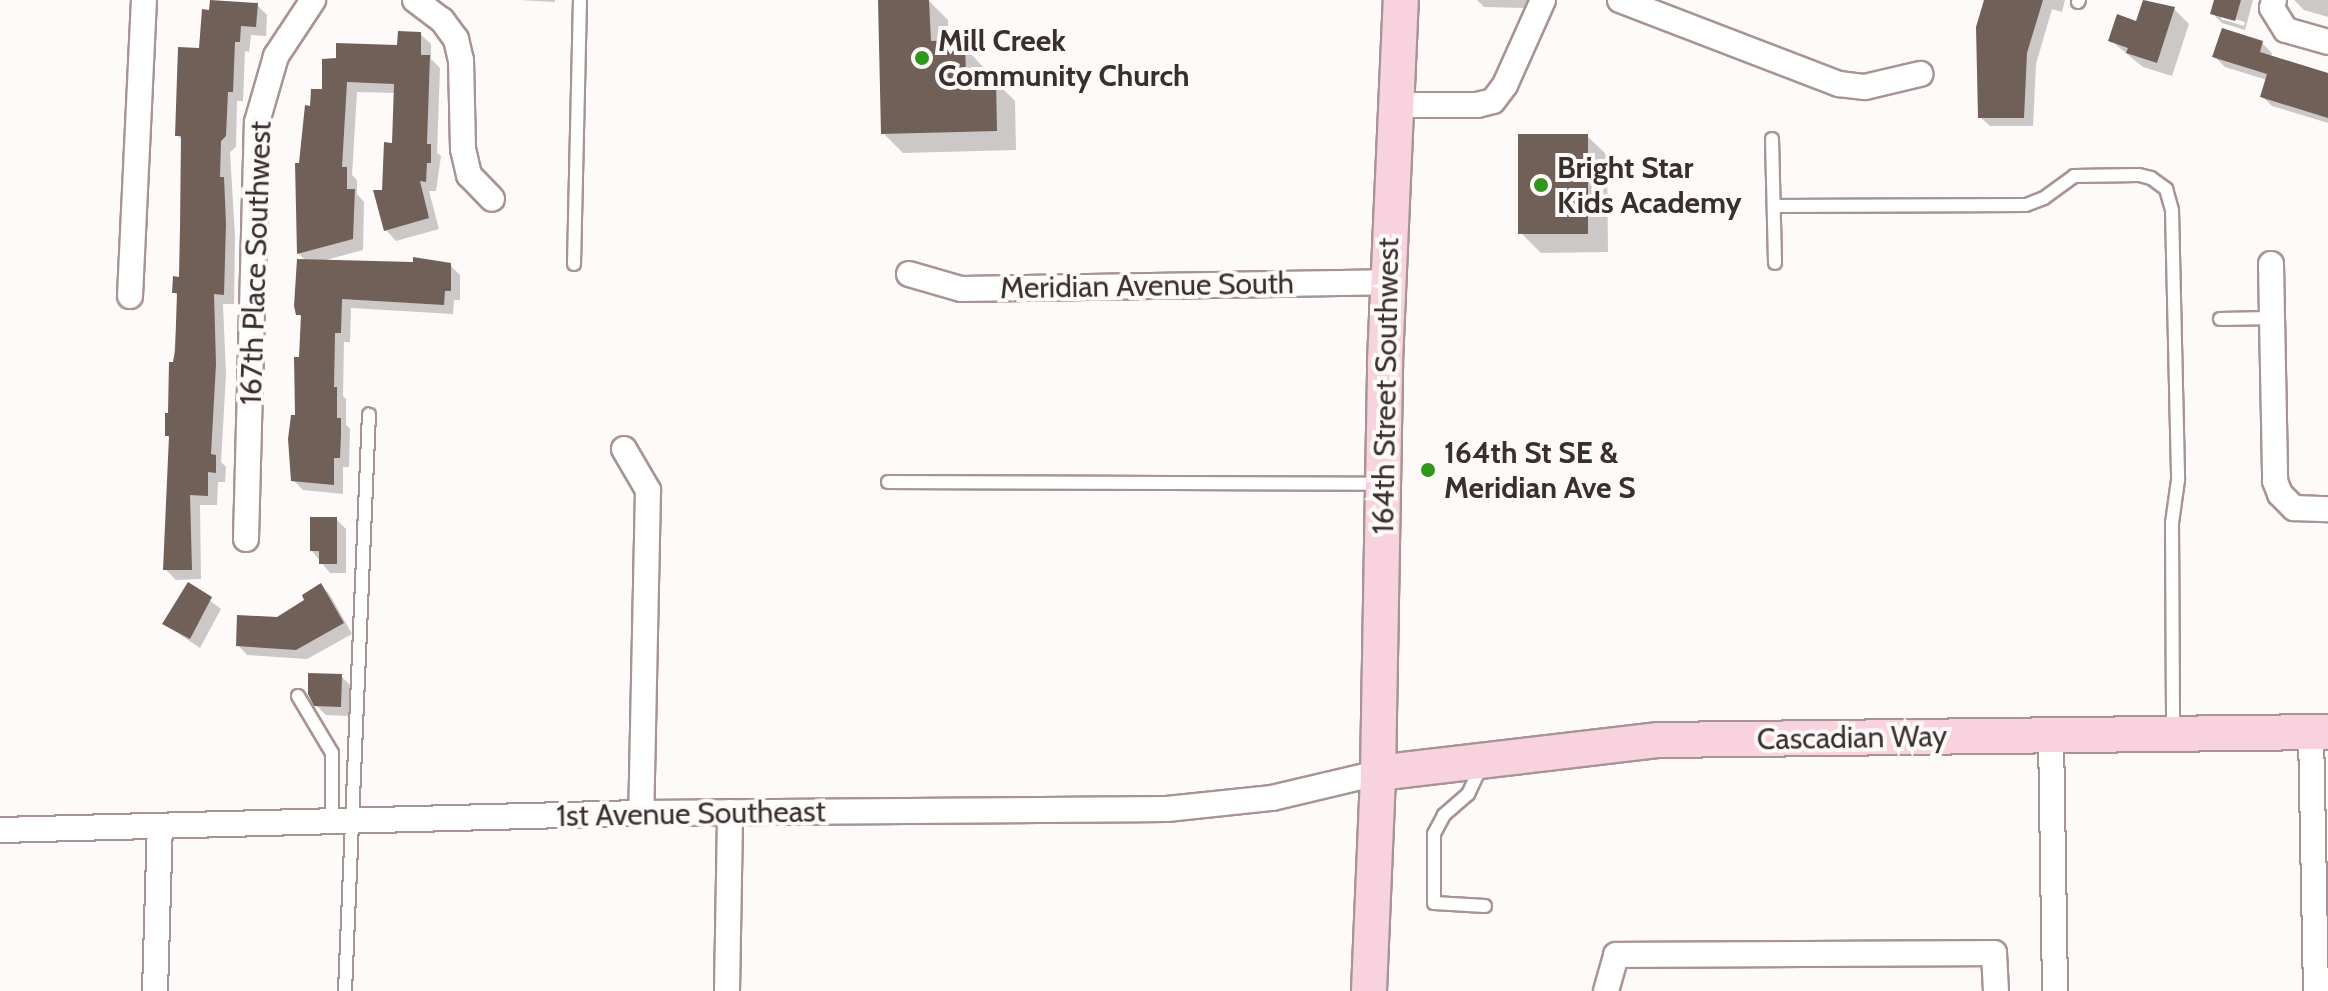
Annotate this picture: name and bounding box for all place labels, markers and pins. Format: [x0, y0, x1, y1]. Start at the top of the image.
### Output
place label: Mill Creek Community Church [938, 23, 1190, 94]
marker: Mill Creek Community Church [913, 49, 931, 67]
place label: Bright Star Kids Academy [1557, 150, 1742, 220]
marker: Bright Star Kids Academy [1532, 176, 1550, 194]
place label: 164th St SE & Meridian Ave S [1444, 435, 1636, 506]
marker: 164th St SE & Meridian Ave S [1419, 461, 1437, 479]

